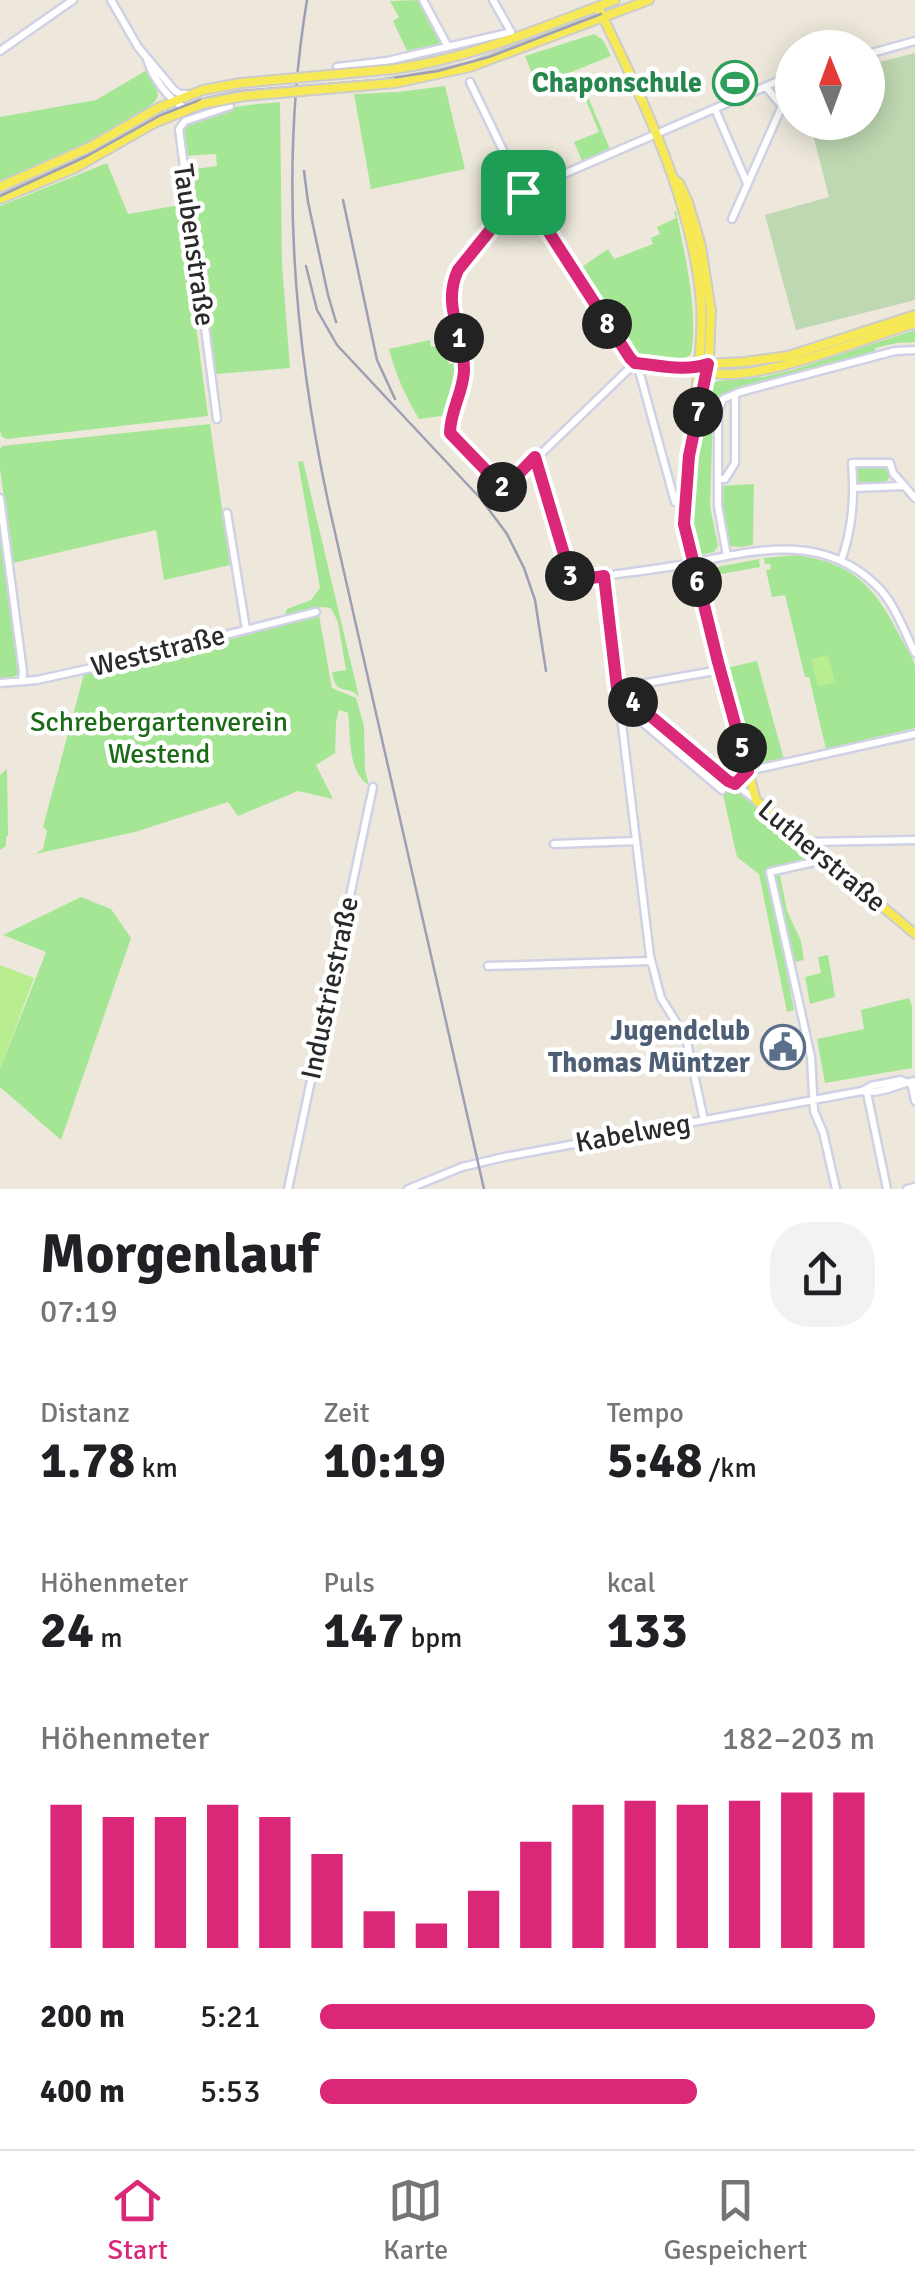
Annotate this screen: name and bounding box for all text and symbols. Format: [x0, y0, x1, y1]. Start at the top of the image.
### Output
north arrow [775, 30, 885, 140]
map controls [775, 30, 885, 140]
sports icon: Chaponschule [712, 60, 758, 106]
place label: Chaponschule [532, 66, 702, 100]
pin [481, 150, 566, 235]
street label: Taubenstraße [166, 162, 222, 328]
icon: arrive [496, 165, 551, 220]
pin: 8 [582, 299, 632, 349]
text: 8 [599, 307, 615, 341]
pin: 1 [434, 313, 484, 363]
text: 1 [451, 321, 467, 355]
pin: 7 [673, 387, 723, 437]
text: 7 [690, 395, 706, 429]
pin: 2 [477, 462, 527, 512]
text: 2 [494, 470, 510, 504]
pin: 3 [545, 551, 595, 601]
pin: 6 [672, 557, 722, 607]
text: 3 [562, 559, 578, 593]
text: 6 [689, 565, 705, 599]
street label: Weststraße [88, 618, 228, 684]
pin: 4 [608, 677, 658, 727]
text: 4 [625, 685, 641, 719]
park label: Schrebergartenverein Westend [30, 705, 288, 771]
pin: 5 [717, 723, 767, 773]
text: 5 [734, 731, 750, 765]
street label: Lutherstraße [751, 793, 893, 919]
street label: Industriestraße [294, 893, 366, 1083]
place label: Jugendclub Thomas Müntzer [548, 1014, 751, 1080]
public building icon: Jugendclub Thomas Müntzer [760, 1024, 806, 1070]
street label: Kabelweg [573, 1106, 693, 1160]
text: Morgenlauf [40, 1220, 318, 1288]
button: share [770, 1222, 875, 1327]
text: 07:19 [40, 1292, 118, 1331]
text: Distanz [40, 1396, 130, 1430]
text: Zeit [323, 1396, 370, 1430]
text: Tempo [607, 1396, 684, 1430]
text: 1.78 [40, 1430, 135, 1492]
text: 10:19 [323, 1430, 446, 1492]
text: 5:48 [607, 1430, 702, 1492]
text: km [135, 1451, 178, 1485]
text: /km [702, 1451, 757, 1485]
text: Höhenmeter [40, 1566, 188, 1600]
text: Puls [323, 1566, 375, 1600]
text: kcal [607, 1566, 656, 1600]
text: 24 [40, 1600, 94, 1662]
text: 147 [323, 1600, 404, 1662]
text: 133 [607, 1600, 688, 1662]
text: m [94, 1621, 123, 1655]
text: bpm [404, 1621, 462, 1655]
text: Höhenmeter [40, 1719, 209, 1758]
text: 182–203 m [722, 1719, 875, 1758]
text: 200 m [40, 1997, 125, 2036]
text: 5:21 [200, 1997, 260, 2036]
text: 400 m [40, 2072, 125, 2111]
text: 5:53 [200, 2072, 260, 2111]
tab: Start [108, 2173, 168, 2267]
tab: Karte [383, 2173, 448, 2267]
tab: Gespeichert [664, 2173, 807, 2267]

